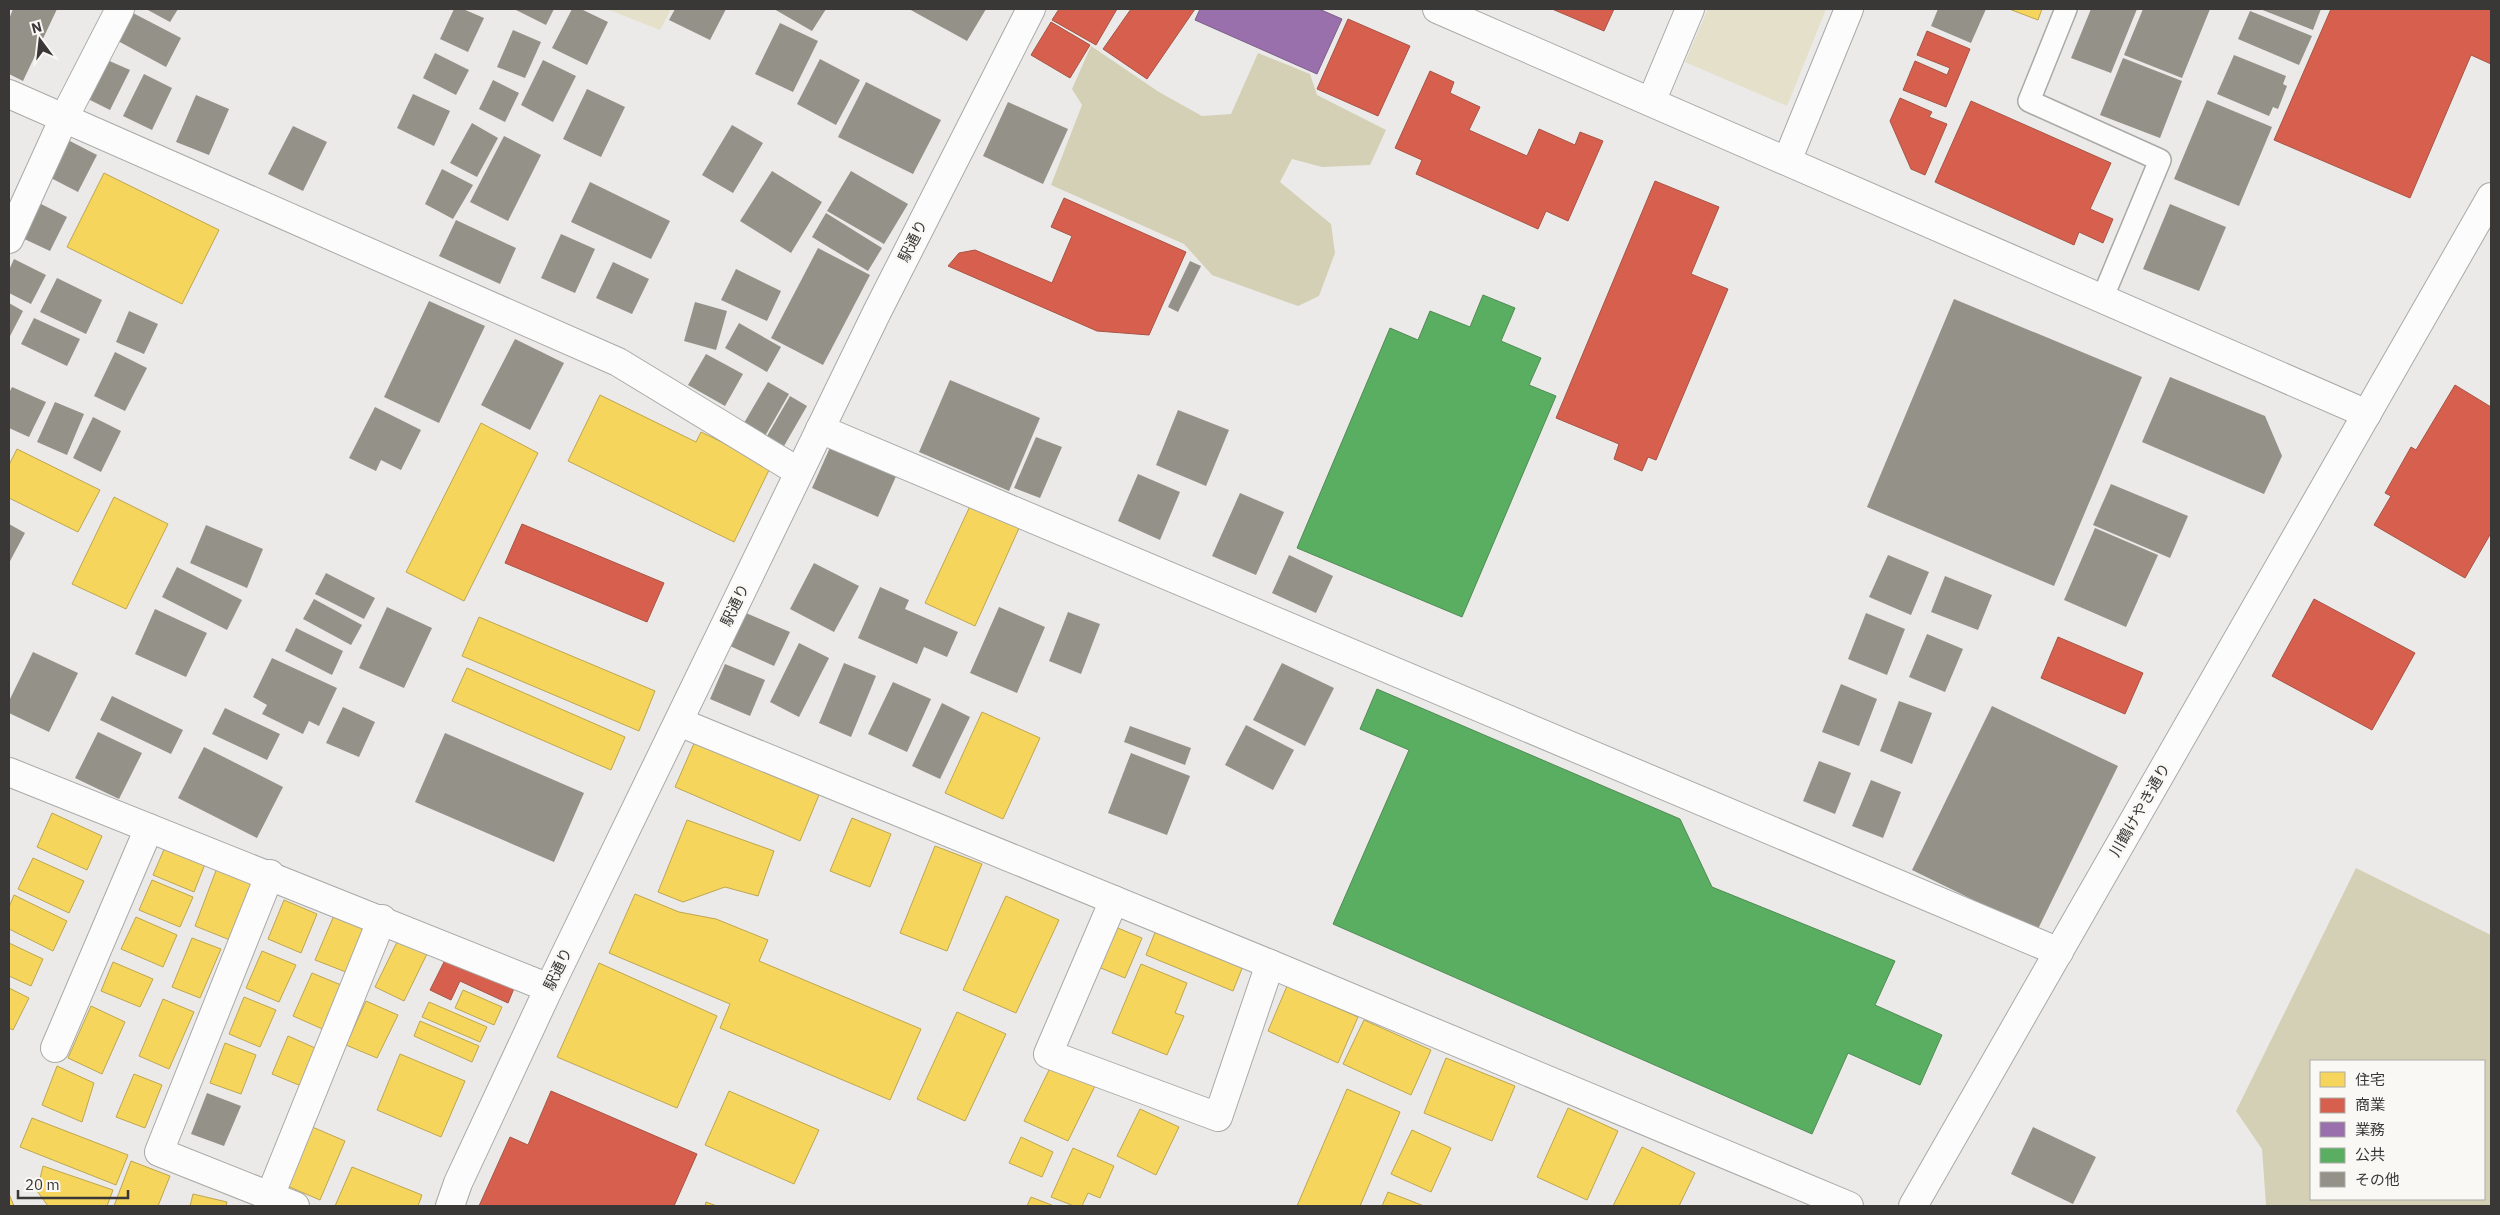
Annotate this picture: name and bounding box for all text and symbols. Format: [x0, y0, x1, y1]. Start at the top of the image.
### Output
north arrow [15, 15, 65, 65]
text: N [29, 17, 44, 37]
street label: 駅通り [894, 216, 931, 265]
street label: 駅通り [716, 580, 753, 629]
street label: 川鶴けやき通り [2105, 760, 2174, 860]
street label: 駅通り [539, 944, 576, 993]
legend [2310, 1060, 2485, 1200]
text: 住宅 [2355, 1070, 2385, 1089]
text: 商業 [2355, 1095, 2385, 1114]
text: 業務 [2355, 1120, 2385, 1139]
text: 公共 [2355, 1145, 2385, 1164]
scale bar [18, 1168, 128, 1200]
text: その他 [2355, 1170, 2400, 1189]
text: 20 m [25, 1175, 60, 1194]

